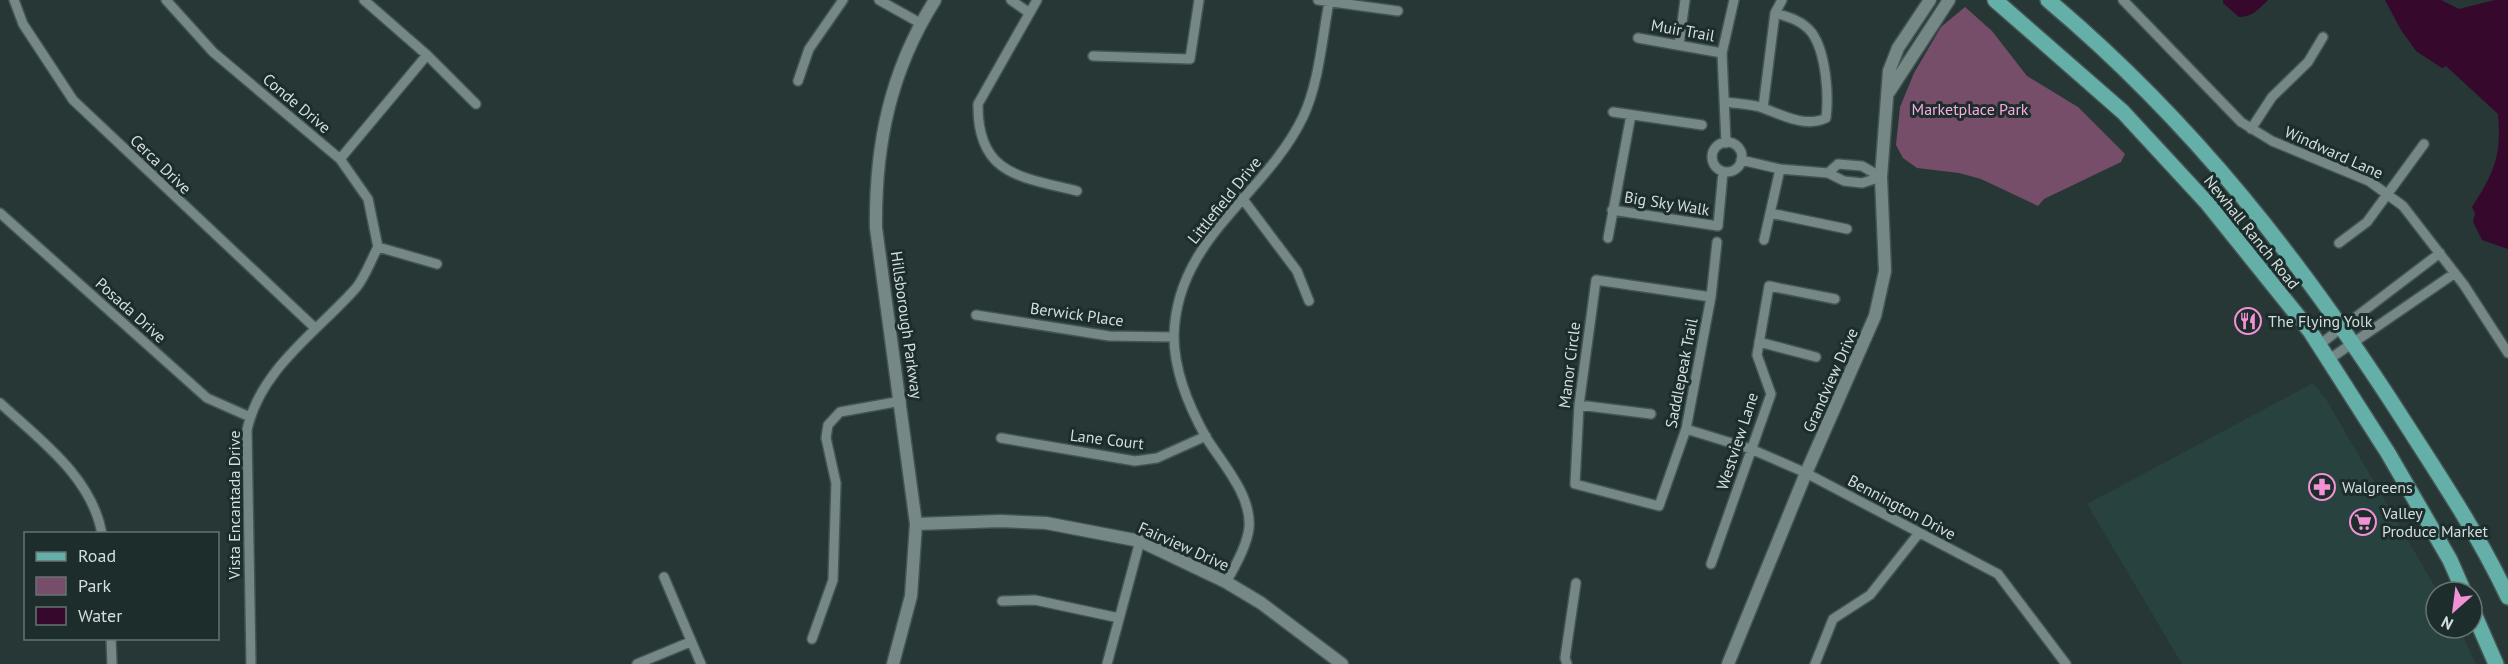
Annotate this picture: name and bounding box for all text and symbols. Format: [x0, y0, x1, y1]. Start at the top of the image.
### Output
street label: Muir Trail [1650, 15, 1717, 45]
street label: Conde Drive [259, 69, 335, 137]
park label: Marketplace Park [1912, 99, 2029, 119]
street label: Windward Lane [2282, 121, 2386, 183]
street label: Cerca Drive [126, 130, 196, 198]
street label: Littlefield Drive [1183, 152, 1265, 248]
street label: Newhall Ranch Road [2200, 171, 2304, 293]
street label: Big Sky Walk [1623, 186, 1711, 220]
street label: Hillsborough Parkway [887, 250, 927, 401]
street label: Posada Drive [92, 273, 170, 347]
street label: Berwick Place [1029, 298, 1125, 330]
restaurant icon: The Flying Yolk [2233, 306, 2263, 336]
place label: The Flying Yolk [2268, 311, 2373, 331]
street label: Saddlepeak Trail [1661, 316, 1702, 430]
street label: Manor Circle [1554, 321, 1584, 409]
street label: Grandview Drive [1798, 325, 1862, 435]
street label: Westview Lane [1712, 390, 1762, 492]
street label: Lane Court [1069, 425, 1146, 454]
street label: Vista Encantada Drive [224, 430, 244, 581]
street label: Bennington Drive [1845, 470, 1959, 544]
pharmacy icon: Walgreens [2307, 472, 2337, 502]
place label: Walgreens [2342, 477, 2413, 497]
place label: Valley Produce Market [2381, 503, 2489, 541]
supermarket icon: Valley Produce Market [2348, 507, 2378, 537]
street label: Fairview Drive [1135, 517, 1233, 575]
legend [24, 532, 219, 640]
text: Road [78, 544, 116, 567]
text: Park [78, 574, 111, 597]
north arrow [2424, 580, 2484, 640]
text: Water [78, 604, 122, 627]
text: N [2438, 612, 2456, 635]

